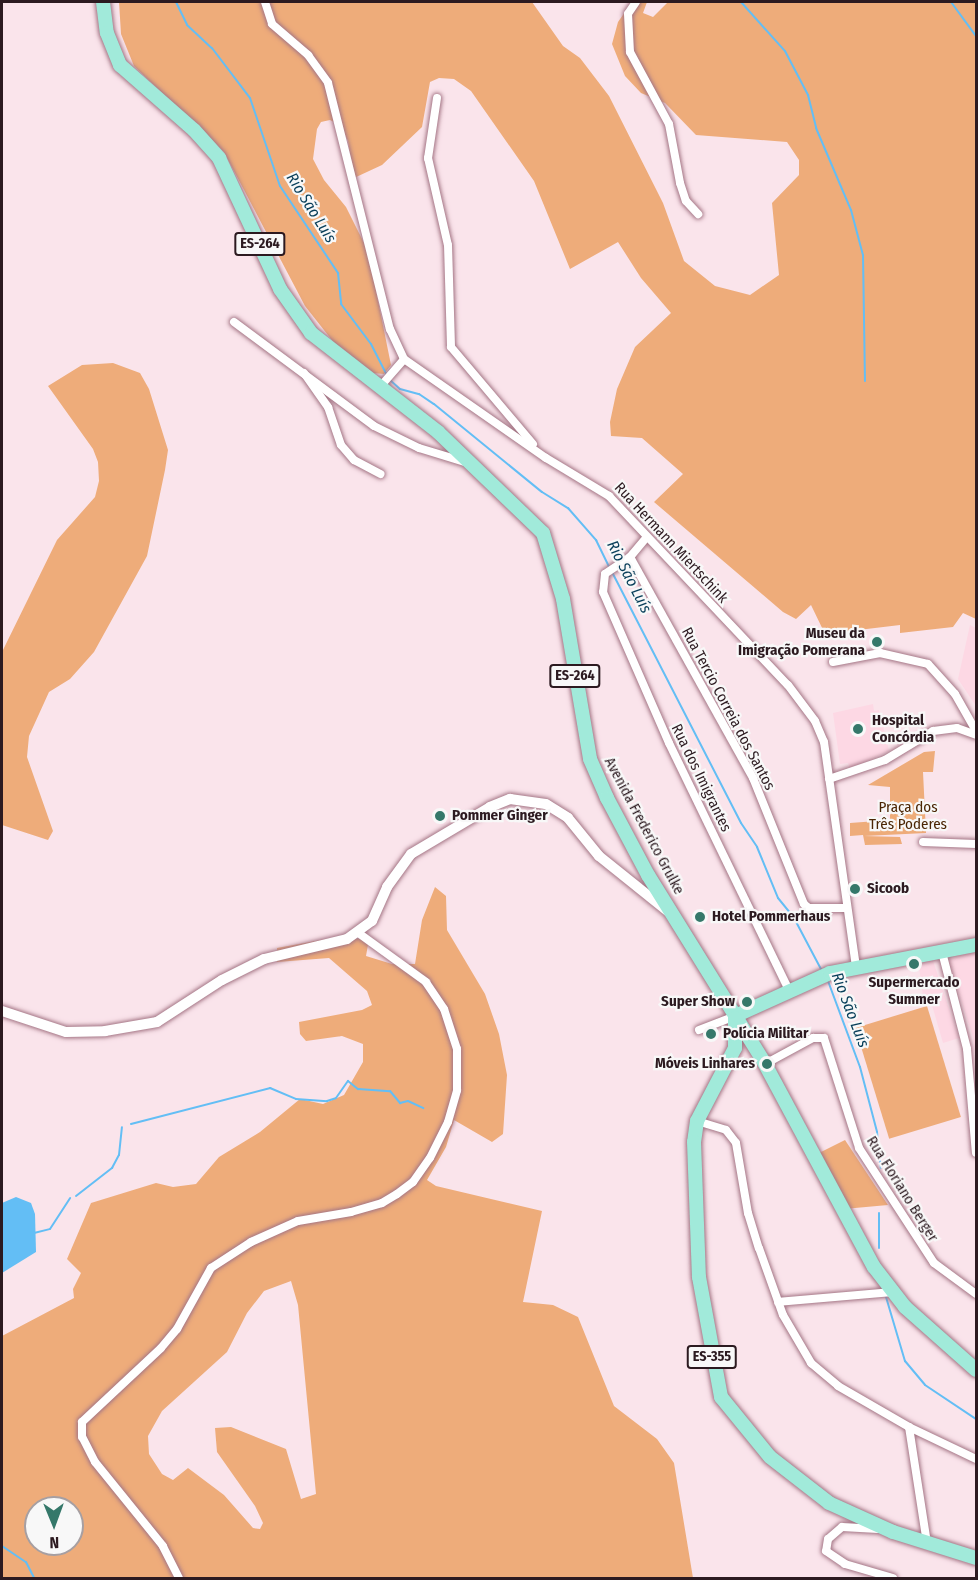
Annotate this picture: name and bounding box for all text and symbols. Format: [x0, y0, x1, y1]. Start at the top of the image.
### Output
water label: Rio São Luís [282, 169, 340, 247]
road number: ES-264 [233, 233, 287, 255]
street label: Rua Hermann Miertschink [610, 479, 732, 607]
water label: Rio São Luís [603, 538, 655, 616]
place label: Museu da Imigração Pomerana [738, 624, 865, 659]
street label: Rua Tercio Correia dos Santos [677, 625, 779, 793]
marker: Museu da Imigração Pomerana [870, 635, 884, 649]
road number: ES-264 [548, 665, 602, 687]
place label: Hospital Concórdia [872, 711, 934, 746]
marker: Hospital Concórdia [849, 720, 867, 738]
street label: Rua dos Imigrantes [667, 721, 735, 835]
street label: Avenida Frederico Grulke [600, 754, 688, 898]
park label: Praça dos Três Poderes [869, 798, 947, 833]
place label: Pommer Ginger [452, 807, 548, 825]
marker: Pommer Ginger [433, 809, 447, 823]
place label: Sicoob [867, 880, 909, 898]
marker: Sicoob [848, 882, 862, 896]
place label: Hotel Pommerhaus [712, 908, 830, 926]
marker: Hotel Pommerhaus [693, 910, 707, 924]
marker: Supermercado Summer [907, 957, 921, 971]
water label: Rio São Luís [827, 970, 873, 1050]
place label: Supermercado Summer [869, 973, 959, 1008]
place label: Super Show [661, 993, 735, 1011]
marker: Super Show [740, 995, 754, 1009]
place label: Polícia Militar [723, 1025, 808, 1043]
marker: Polícia Militar [704, 1027, 718, 1041]
place label: Móveis Linhares [655, 1055, 755, 1073]
marker: Móveis Linhares [760, 1057, 774, 1071]
street label: Rua Floriano Berger [862, 1133, 942, 1245]
road number: ES-355 [686, 1346, 738, 1368]
north arrow [24, 1496, 84, 1556]
text: N [49, 1533, 59, 1552]

